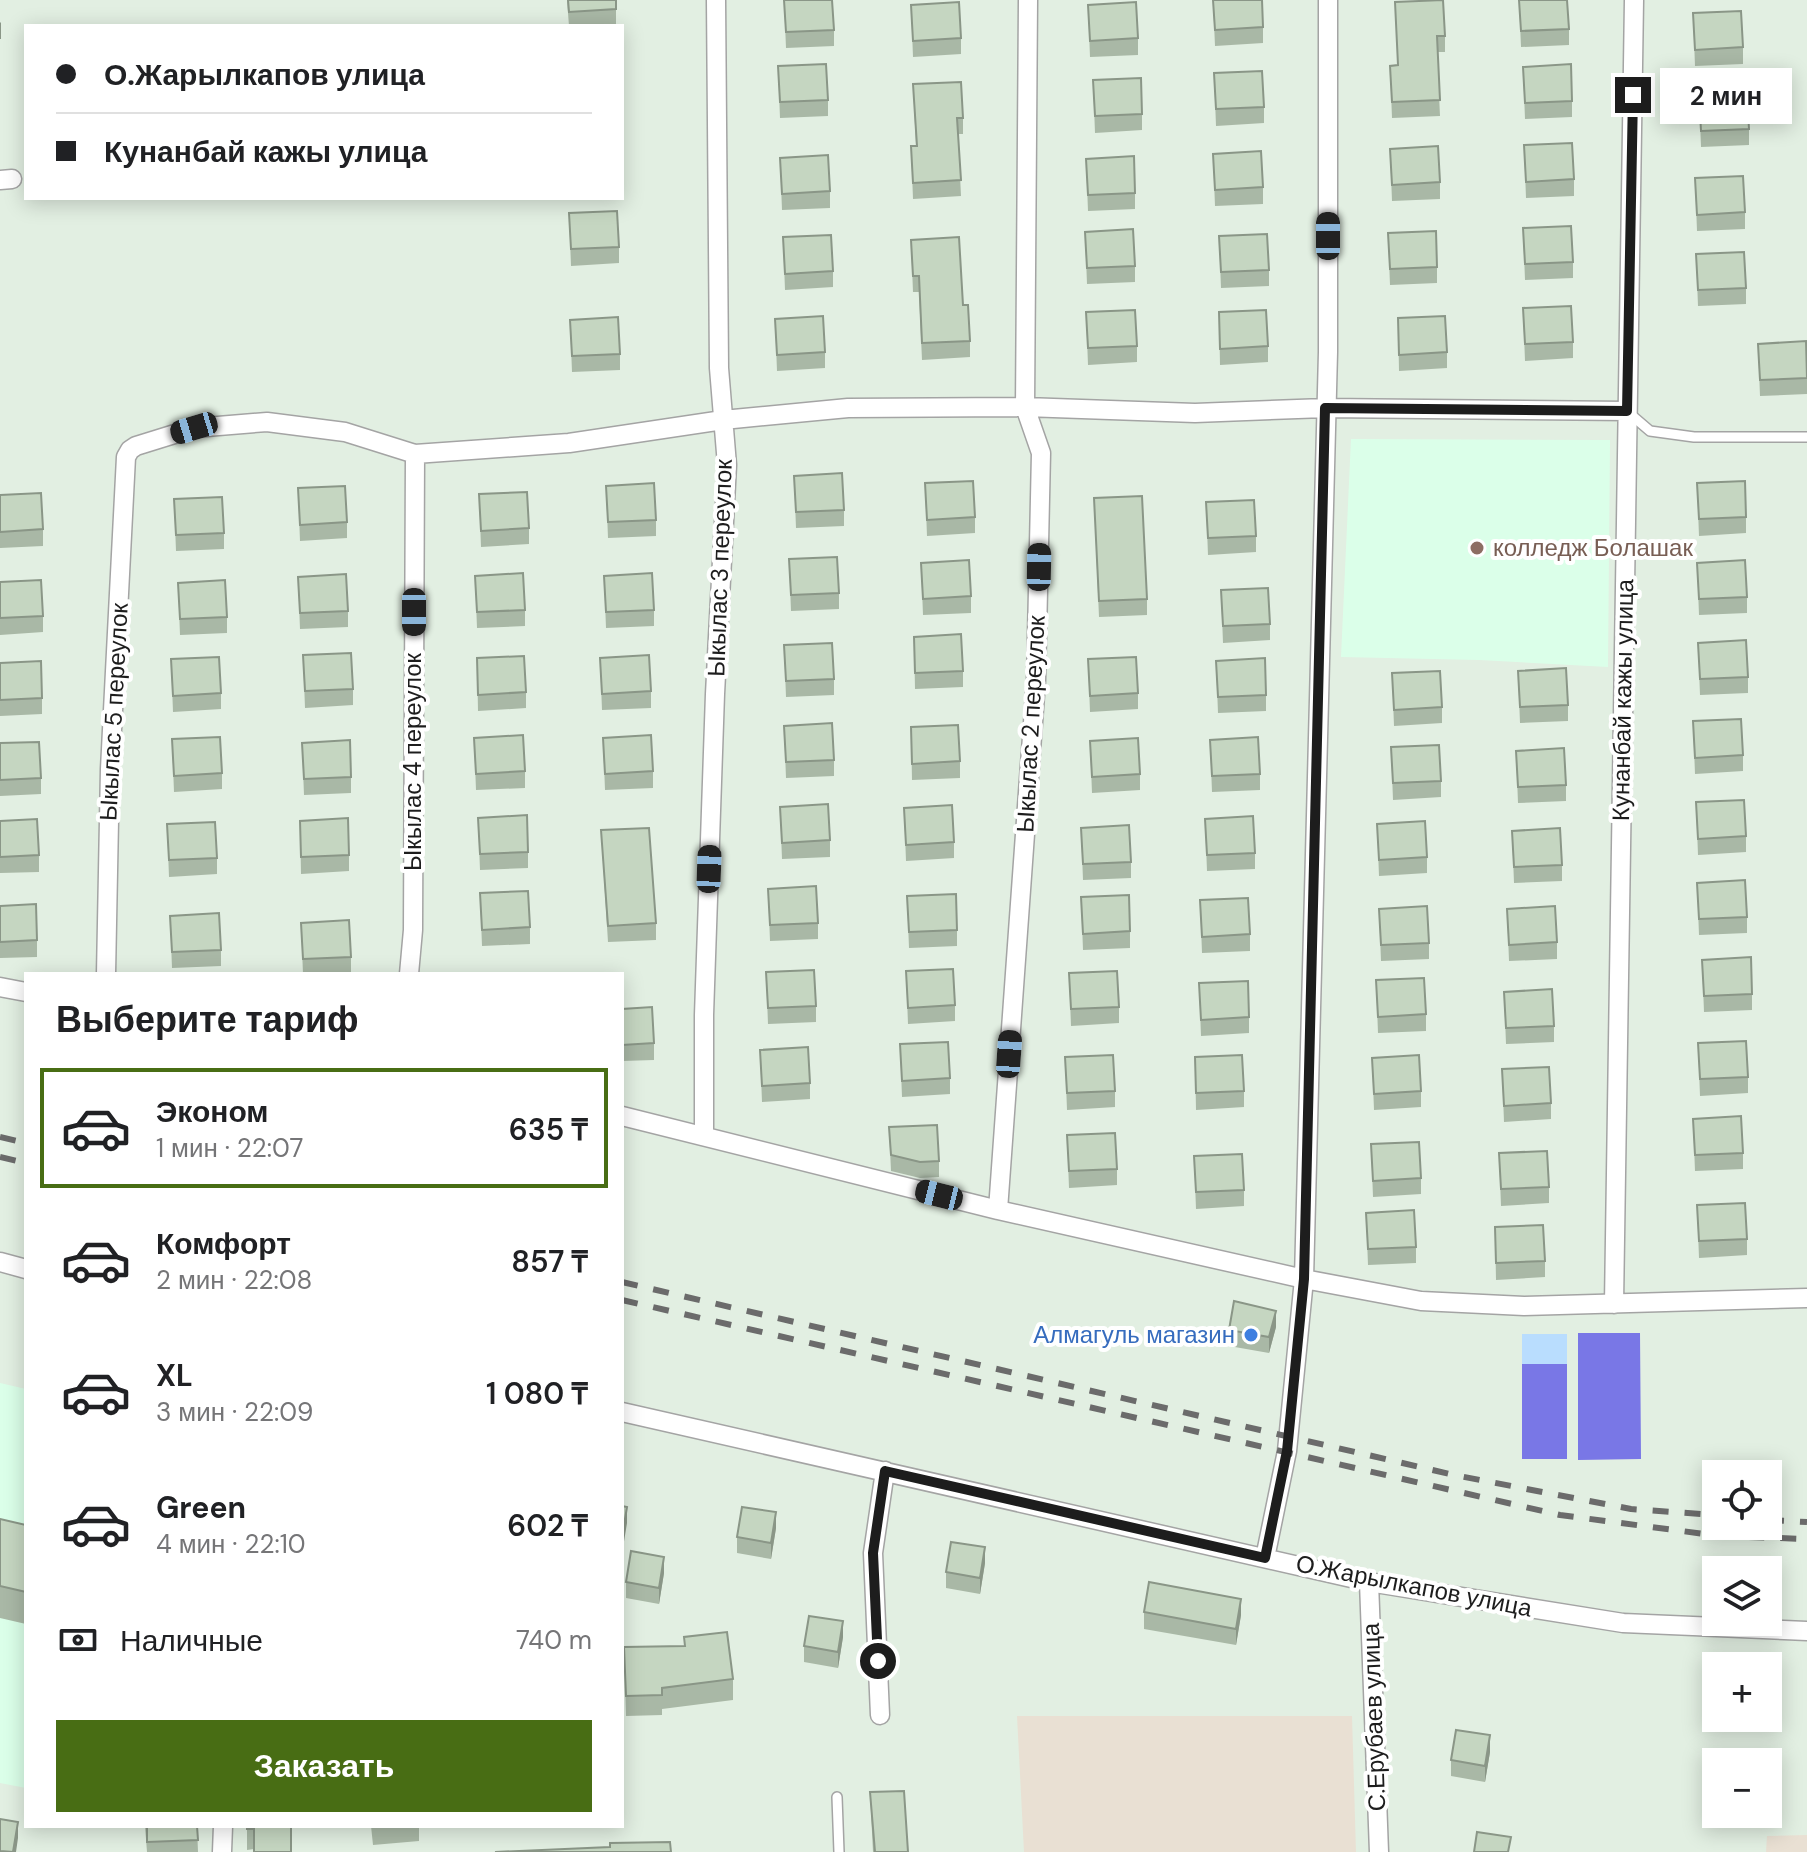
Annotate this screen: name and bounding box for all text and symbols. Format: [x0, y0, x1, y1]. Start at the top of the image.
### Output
text: О.Жарылкапов улица [104, 55, 425, 94]
callout: 2 мин [1661, 67, 1793, 123]
route end [1615, 77, 1651, 113]
text: 2 мин [1690, 79, 1762, 113]
text: Кунанбай кажы улица [104, 132, 428, 171]
car [1316, 212, 1340, 260]
car [168, 410, 220, 446]
street label: Ыкылас 3 переулок [700, 458, 739, 677]
place label: колледж Болашак [1493, 532, 1693, 563]
marker: колледж Болашак [1468, 539, 1486, 557]
car [1027, 543, 1051, 591]
street label: Кунанбай кажы улица [1605, 578, 1640, 821]
car [402, 588, 426, 636]
street label: Ыкылас 5 переулок [92, 602, 135, 822]
street label: Ыкылас 2 переулок [1009, 614, 1052, 833]
street label: Ыкылас 4 переулок [397, 652, 428, 871]
car [696, 845, 722, 893]
text: Выберите тариф [56, 996, 359, 1043]
car [995, 1029, 1023, 1079]
icon: car [60, 1092, 132, 1164]
text: Эконом [156, 1092, 269, 1131]
text: 635 ₸ [509, 1110, 588, 1149]
text: 1 мин · 22:07 [156, 1131, 303, 1165]
car [913, 1178, 965, 1212]
icon: car [60, 1224, 132, 1296]
text: Комфорт [156, 1224, 291, 1263]
text: 857 ₸ [511, 1242, 588, 1281]
text: 2 мин · 22:08 [156, 1263, 312, 1297]
place label: Алмагуль магазин [1033, 1319, 1235, 1350]
marker: Алмагуль магазин [1242, 1326, 1260, 1344]
icon: car [60, 1356, 132, 1428]
text: XL [156, 1356, 193, 1395]
text: 1 080 ₸ [486, 1374, 588, 1413]
text: 3 мин · 22:09 [156, 1395, 313, 1429]
map controls [1702, 1460, 1782, 1828]
button: locate [1702, 1460, 1782, 1540]
icon: car [60, 1488, 132, 1560]
text: Green [156, 1488, 246, 1527]
text: 602 ₸ [507, 1506, 588, 1545]
text: 4 мин · 22:10 [156, 1527, 306, 1561]
street label: О.Жарылкапов улица [1294, 1547, 1535, 1624]
button: layers [1702, 1556, 1782, 1636]
icon: cash [56, 1618, 100, 1662]
text: Наличные [120, 1621, 263, 1660]
street label: С.Ерубаев улица [1355, 1622, 1392, 1812]
text: 740 m [516, 1623, 592, 1657]
route start [860, 1643, 896, 1679]
button: + [1702, 1652, 1782, 1732]
button: Заказать [56, 1720, 592, 1812]
button: − [1702, 1748, 1782, 1828]

